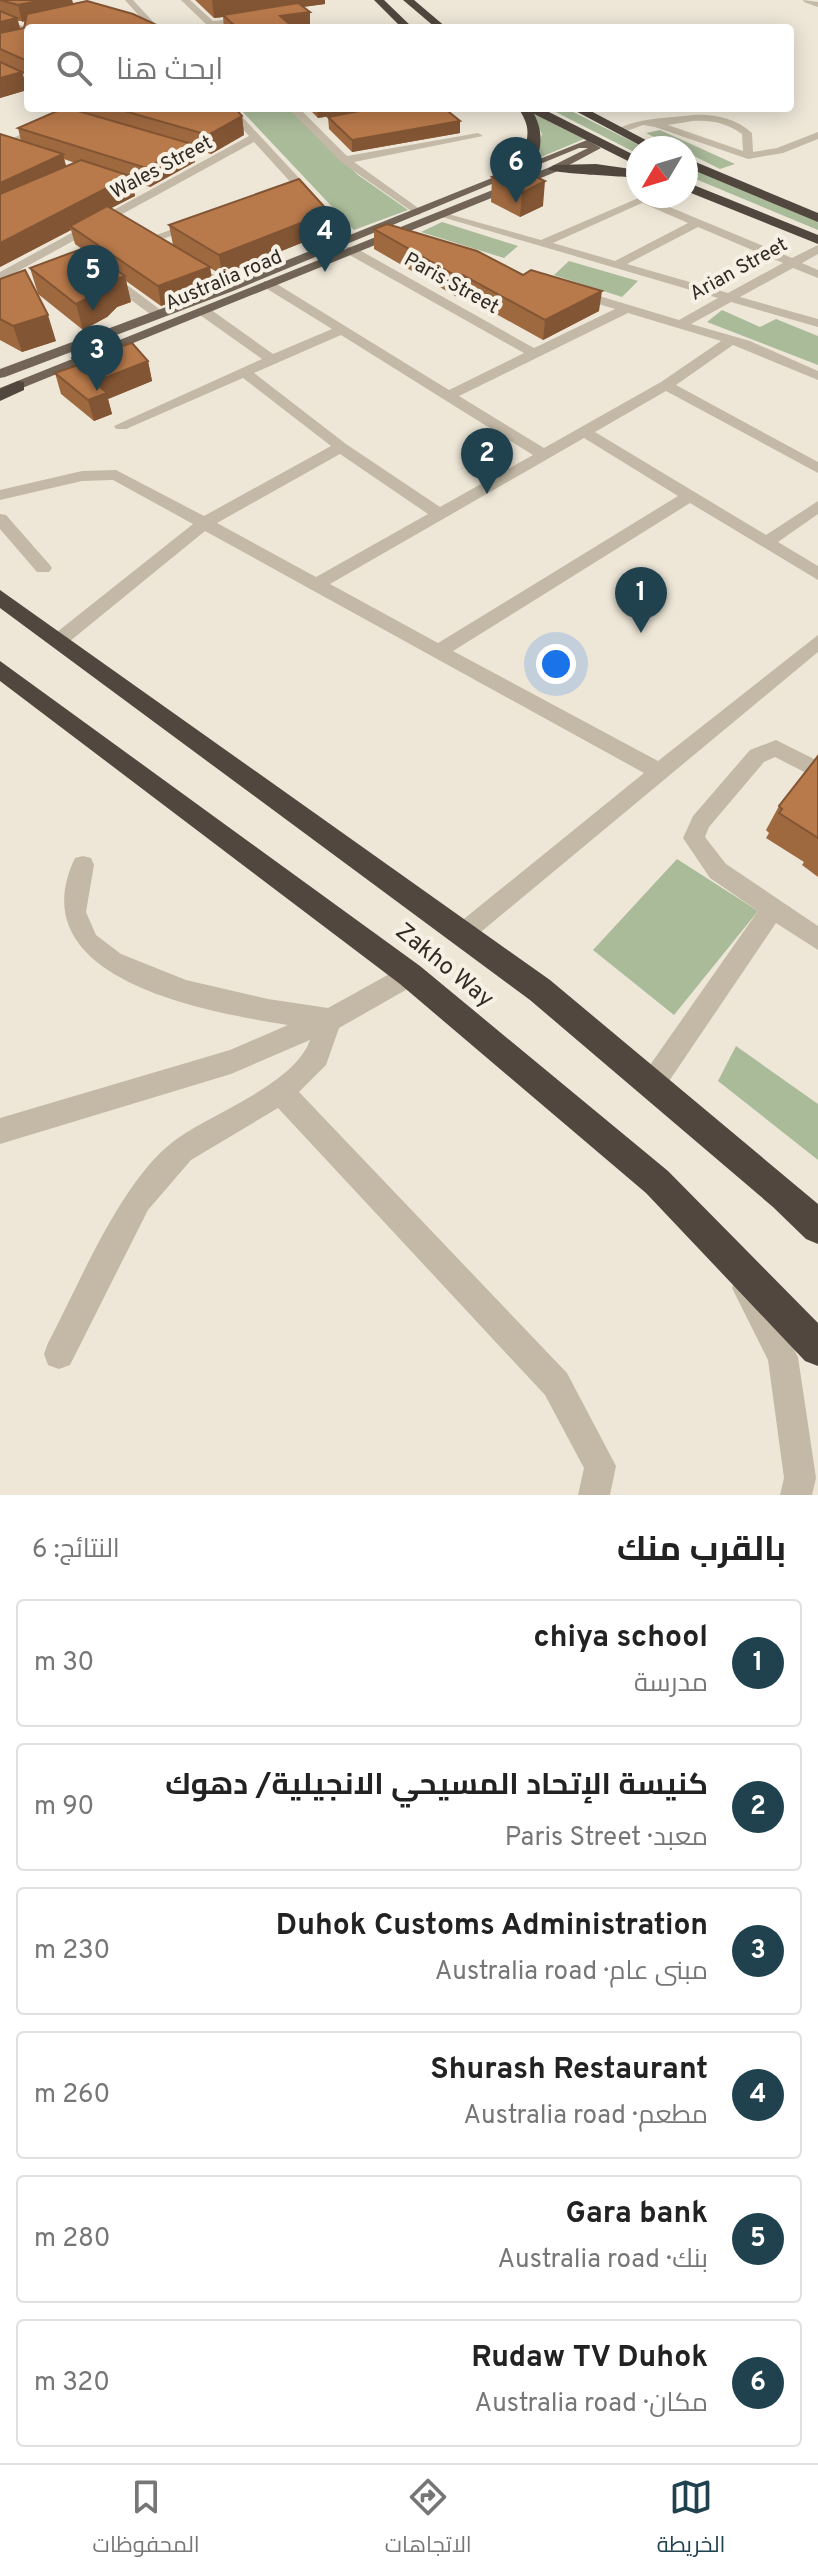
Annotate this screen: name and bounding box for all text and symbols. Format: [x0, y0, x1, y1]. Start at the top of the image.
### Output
search box [24, 24, 794, 112]
icon: search [52, 46, 96, 90]
text: ابحث هنا [116, 53, 223, 90]
street label: Wales Street [107, 130, 217, 206]
north arrow [626, 136, 698, 208]
pin: 6 [490, 137, 542, 203]
pin: 4 [299, 206, 351, 272]
street label: Arian Street [685, 232, 793, 308]
pin: 5 [67, 245, 119, 311]
street label: Australia road [161, 245, 287, 317]
street label: Paris Street [399, 247, 503, 321]
pin: 3 [71, 325, 123, 391]
pin: 2 [461, 428, 513, 494]
pin: 1 [615, 567, 667, 633]
your location [536, 644, 576, 684]
street label: Zakho Way [389, 917, 499, 1015]
text: بالقرب منك [617, 1530, 786, 1573]
text: النتائج: 6 [32, 1534, 120, 1567]
text: chiya school [533, 1620, 708, 1657]
text: 30 m [34, 1647, 94, 1680]
text: 1 [753, 1647, 763, 1680]
text: مدرسة [634, 1668, 708, 1701]
text: كنيسة الإتحاد المسيحي الانجيلية/ دهوك [165, 1768, 708, 1805]
text: 90 m [34, 1791, 94, 1824]
text: 2 [750, 1791, 766, 1824]
text: معبد · Paris Street [505, 1822, 708, 1855]
text: Duhok Customs Administration [276, 1908, 708, 1945]
text: 230 m [34, 1935, 110, 1968]
text: 3 [750, 1935, 766, 1968]
text: مبنى عام · Australia road [435, 1956, 708, 1989]
text: Shurash Restaurant [430, 2052, 708, 2089]
text: 260 m [34, 2079, 110, 2112]
text: 4 [750, 2079, 766, 2112]
text: مطعم · Australia road [464, 2100, 708, 2133]
text: Gara bank [565, 2196, 708, 2233]
text: 280 m [34, 2223, 110, 2256]
text: 5 [750, 2223, 766, 2256]
text: بنك · Australia road [498, 2244, 708, 2277]
text: Rudaw TV Duhok [471, 2340, 708, 2377]
text: 320 m [34, 2367, 110, 2400]
text: 6 [750, 2367, 766, 2400]
text: مكان · Australia road [475, 2388, 708, 2421]
tab: المحفوظات [93, 2475, 200, 2565]
tab: الاتجاهات [385, 2475, 472, 2565]
tab: الخريطة [657, 2475, 725, 2565]

